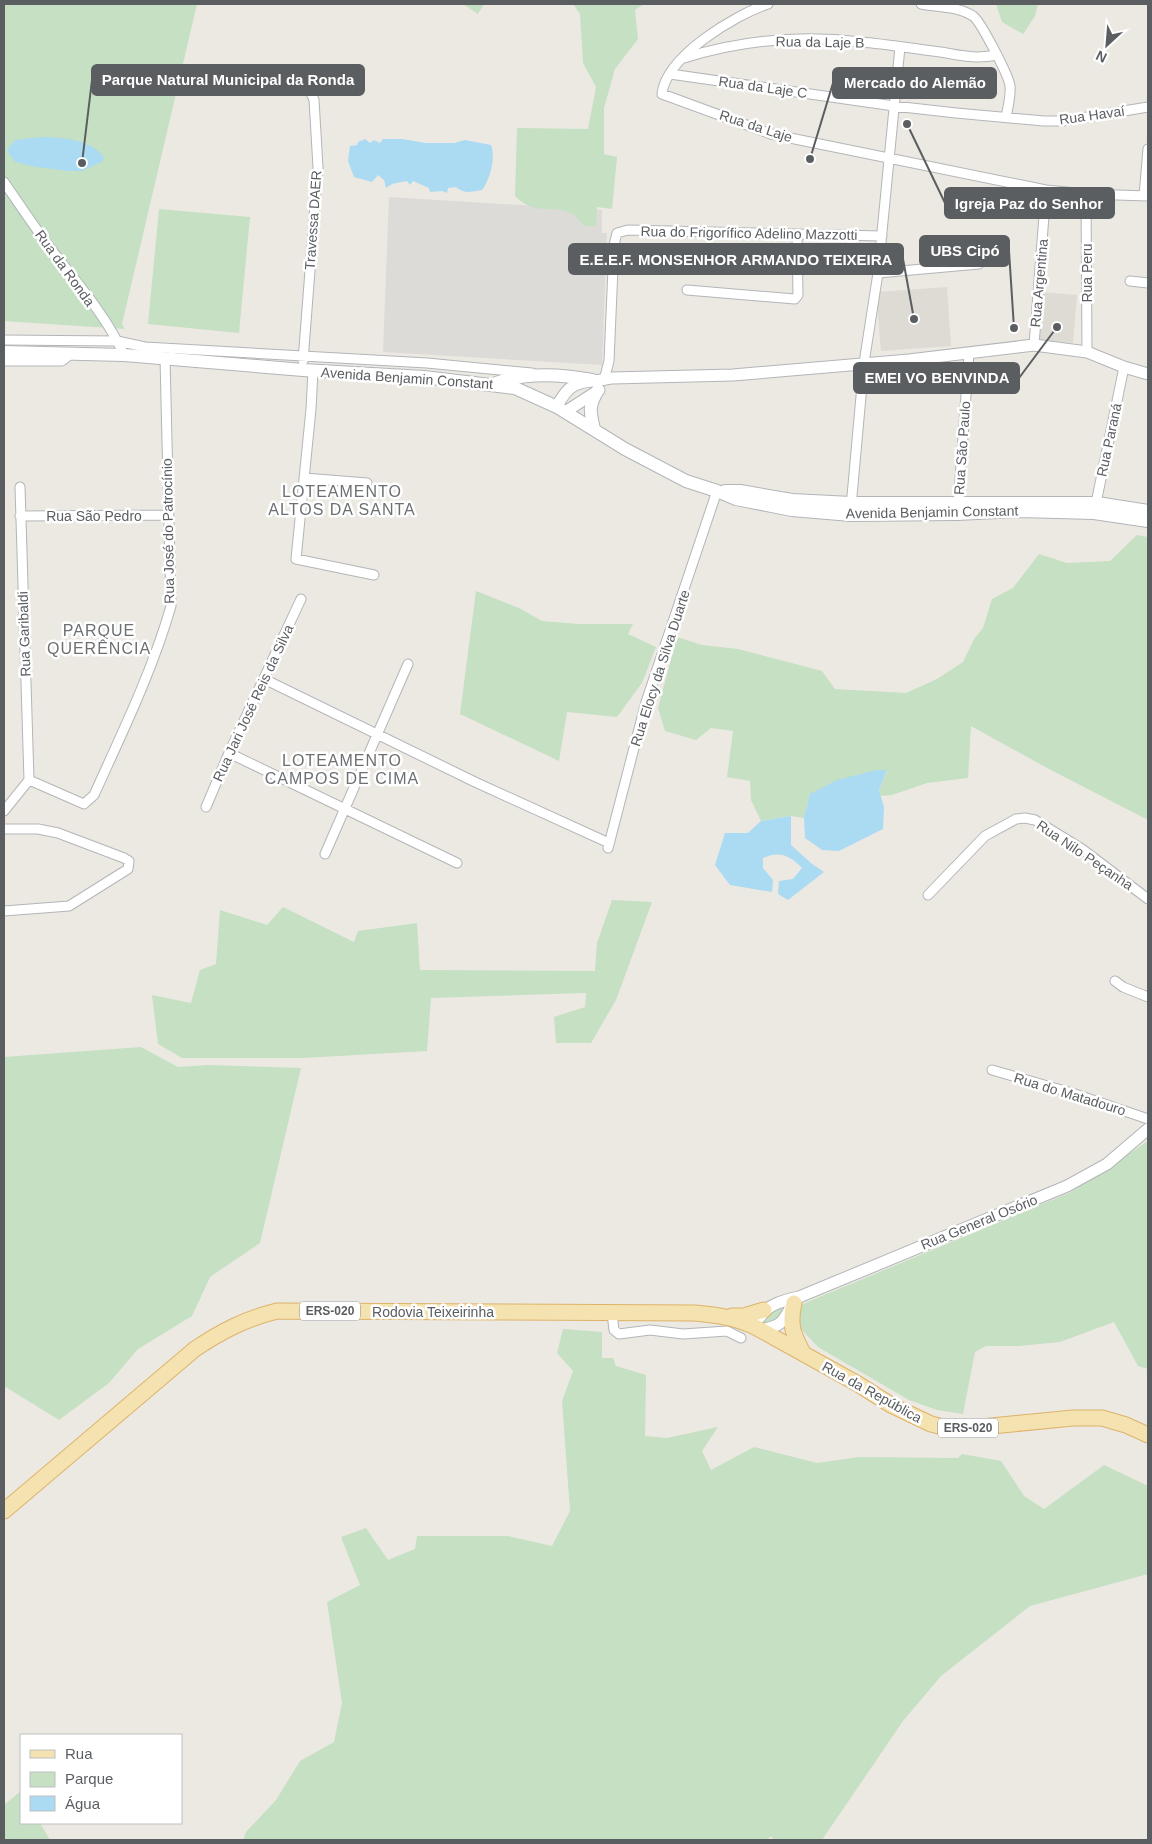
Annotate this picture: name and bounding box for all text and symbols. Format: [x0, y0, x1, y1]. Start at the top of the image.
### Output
north arrow [1082, 20, 1132, 70]
street label: Rua da Laje B [775, 33, 865, 51]
text: N [1093, 47, 1109, 66]
callout: Parque Natural Municipal da Ronda [92, 65, 364, 95]
callout: Mercado do Alemão [833, 68, 996, 98]
text: Parque Natural Municipal da Ronda [102, 71, 355, 88]
street label: Rua da Laje C [718, 73, 808, 101]
text: Mercado do Alemão [844, 74, 986, 91]
street label: Rua Havaí [1058, 102, 1126, 128]
street label: Rua da Laje [718, 107, 795, 145]
street label: Travessa DAER [302, 170, 324, 270]
callout: Igreja Paz do Senhor [945, 188, 1114, 218]
text: Igreja Paz do Senhor [955, 195, 1103, 212]
street label: Rua do Frigorífico Adelino Mazzotti [640, 223, 858, 243]
street label: Rua da Ronda [32, 227, 98, 309]
callout: UBS Cipó [920, 236, 1009, 266]
street label: Rua Argentina [1027, 238, 1051, 328]
text: UBS Cipó [930, 242, 1000, 259]
street label: Rua Peru [1079, 243, 1095, 303]
callout: E.E.E.F. MONSENHOR ARMANDO TEIXEIRA [569, 244, 903, 274]
text: E.E.E.F. MONSENHOR ARMANDO TEIXEIRA [580, 251, 893, 268]
callout: EMEI VO BENVINDA [854, 363, 1019, 393]
street label: Avenida Benjamin Constant [320, 364, 494, 392]
text: EMEI VO BENVINDA [864, 369, 1010, 386]
street label: Rua São Paulo [951, 400, 973, 496]
street label: Rua Paraná [1093, 402, 1125, 478]
street label: Rua José do Patrocínio [159, 458, 177, 604]
district label: LOTEAMENTO ALTOS DA SANTA [268, 483, 416, 518]
street label: Avenida Benjamin Constant [846, 502, 1018, 522]
street label: Rua São Pedro [46, 508, 142, 524]
street label: Rua Elocy da Silva Duarte [627, 588, 693, 748]
street label: Rua Garibaldi [15, 591, 33, 677]
district label: PARQUE QUERÊNCIA [47, 622, 151, 657]
street label: Rua Jari José Reis da Silva [210, 622, 297, 784]
district label: LOTEAMENTO CAMPOS DE CIMA [265, 752, 419, 787]
street label: Rua Nilo Peçanha [1034, 817, 1136, 893]
street label: Rua do Matadouro [1012, 1069, 1128, 1119]
street label: Rua General Osório [918, 1191, 1040, 1253]
road number: ERS-020 [300, 1302, 360, 1320]
street label: Rodovia Teixeirinha [372, 1304, 494, 1320]
street label: Rua da República [819, 1358, 925, 1426]
road number: ERS-020 [938, 1419, 998, 1438]
legend [20, 1734, 182, 1824]
text: Rua [65, 1745, 93, 1762]
text: Parque [65, 1770, 113, 1787]
text: Água [65, 1795, 101, 1812]

